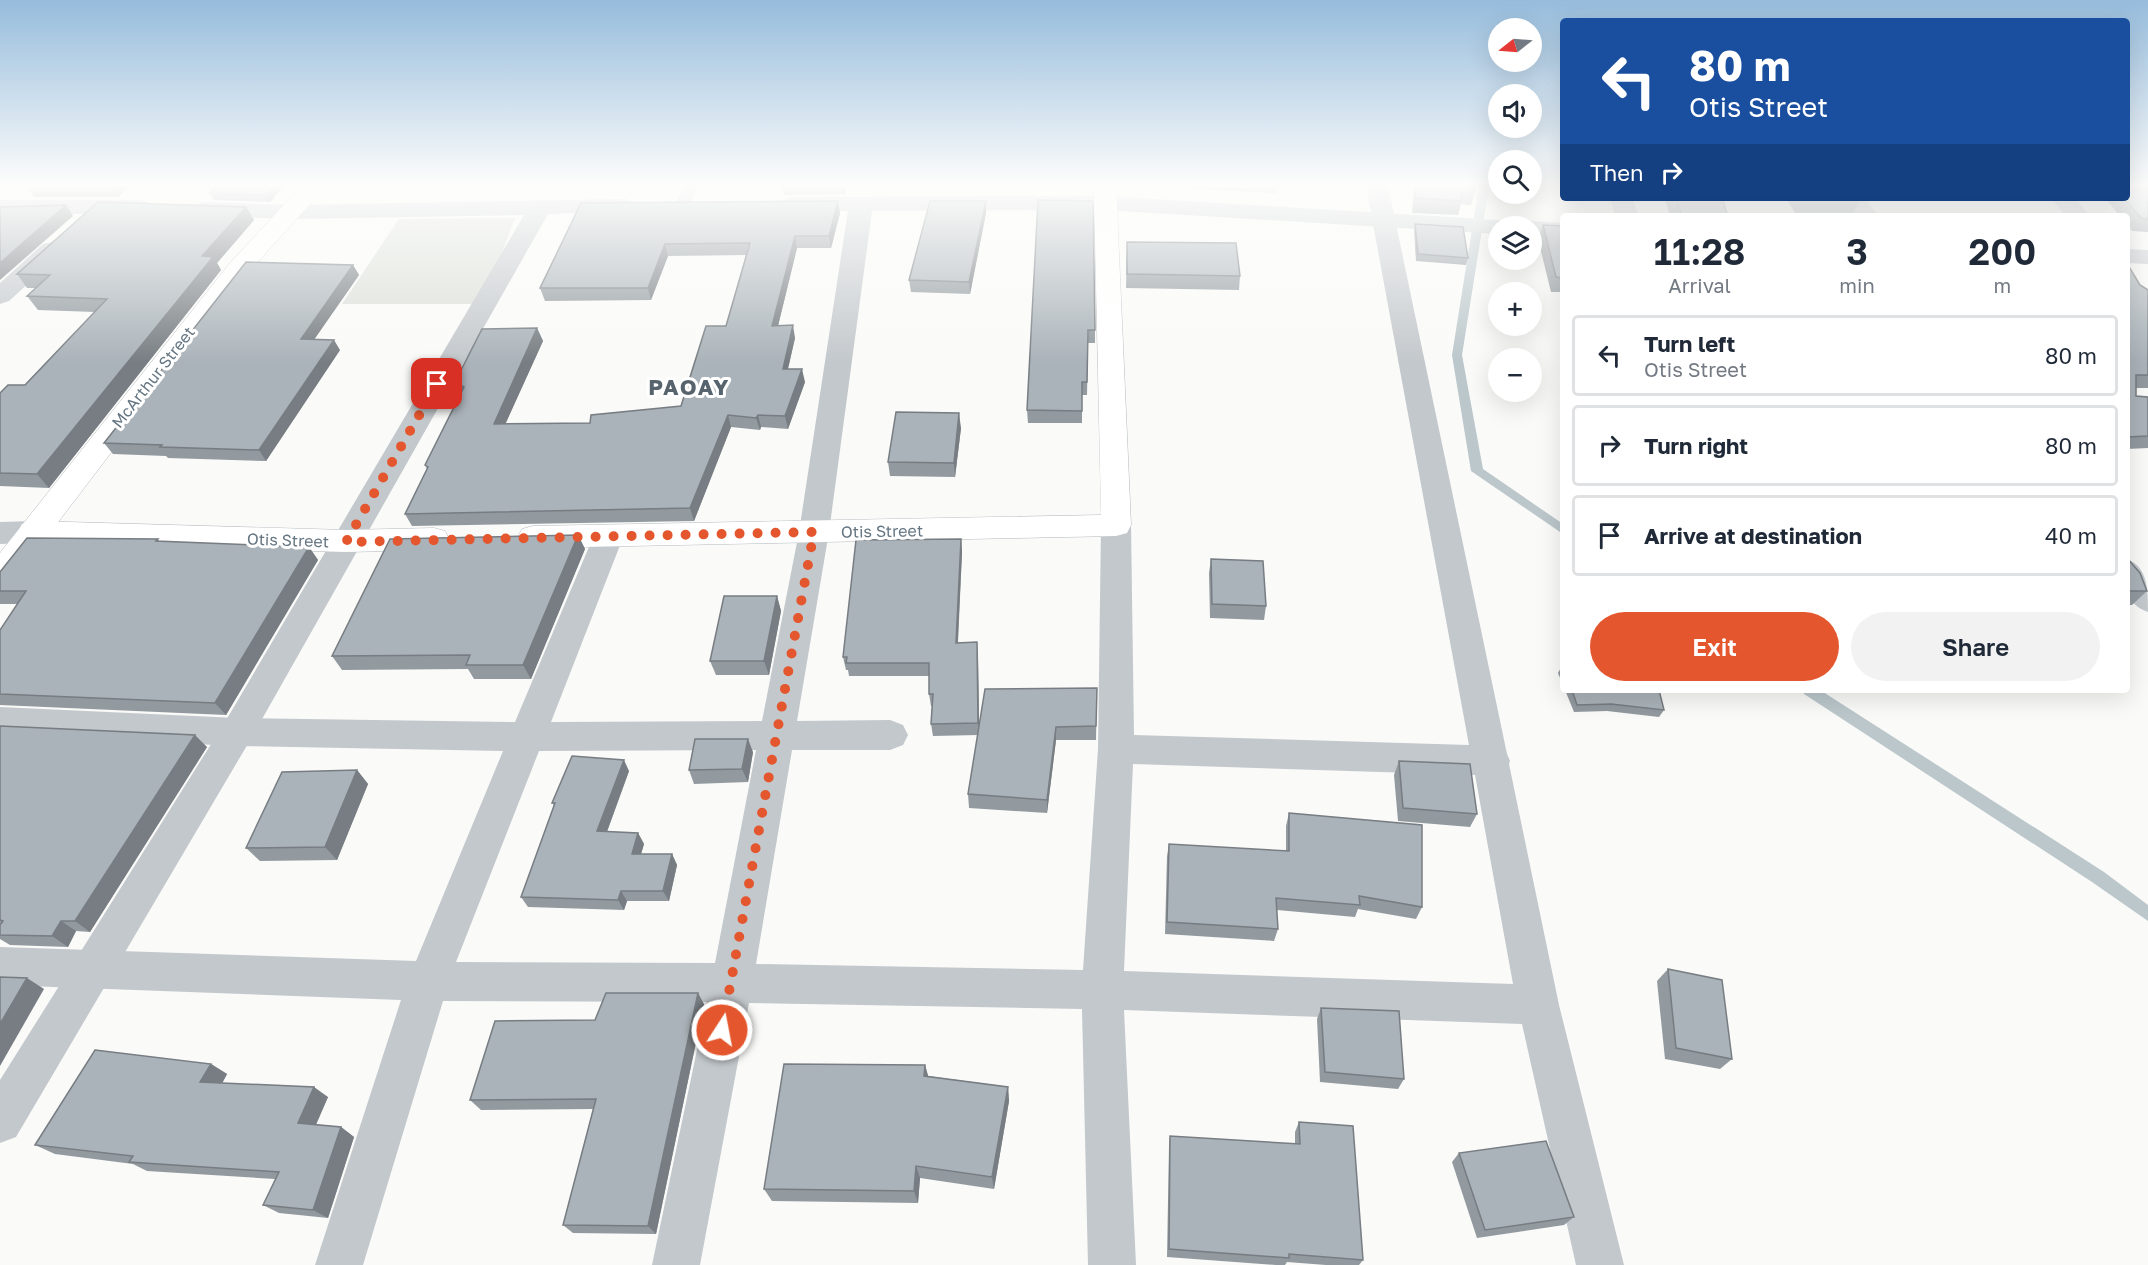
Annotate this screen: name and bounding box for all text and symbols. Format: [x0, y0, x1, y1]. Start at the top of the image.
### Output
north arrow [1488, 18, 1542, 72]
map controls [1488, 18, 1542, 402]
text: 80 m [1689, 40, 1790, 90]
icon: left [1590, 42, 1668, 120]
button: sound [1488, 84, 1542, 138]
text: Otis Street [1689, 91, 1828, 123]
button: search [1488, 150, 1542, 204]
icon: right [1655, 156, 1688, 189]
text: Then [1590, 159, 1643, 186]
button: layers [1488, 216, 1542, 270]
text: 11:28 [1654, 230, 1746, 273]
text: 3 [1846, 230, 1868, 273]
text: 200 [1969, 230, 2036, 273]
text: Arrival [1668, 273, 1731, 297]
text: min [1839, 273, 1875, 297]
text: m [1994, 273, 2011, 297]
button: + [1488, 282, 1542, 336]
street label: McArthur Street [107, 322, 199, 432]
text: Turn left [1644, 330, 1735, 357]
icon: left [1593, 339, 1626, 372]
text: 80 m [2045, 342, 2097, 369]
button: − [1488, 348, 1542, 402]
text: Otis Street [1644, 357, 1747, 381]
pin [411, 358, 462, 409]
icon: arrive [420, 367, 453, 400]
district label: PAOAY [648, 373, 730, 400]
icon: right [1593, 429, 1626, 462]
text: Turn right [1644, 432, 1748, 459]
text: 80 m [2045, 432, 2097, 459]
icon: arrive [1593, 519, 1626, 552]
street label: Otis Street [841, 520, 923, 542]
text: Arrive at destination [1644, 522, 1862, 549]
text: 40 m [2045, 522, 2097, 549]
street label: Otis Street [246, 529, 330, 551]
button: Exit [1590, 612, 1839, 681]
button: Share [1851, 612, 2100, 681]
position arrow [690, 998, 754, 1062]

